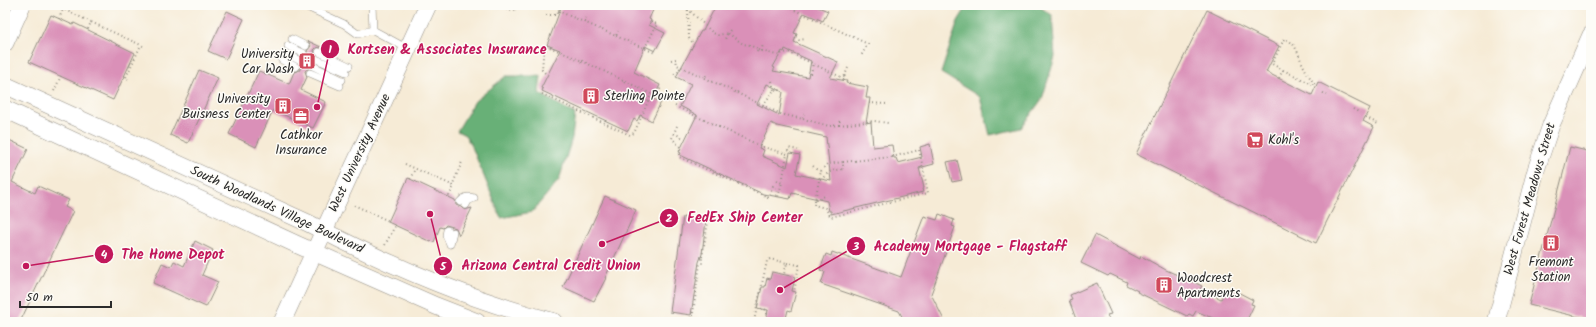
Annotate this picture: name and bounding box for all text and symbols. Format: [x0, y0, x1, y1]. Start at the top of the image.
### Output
callout: Kortsen & Associates Insurance [320, 36, 555, 62]
text: Kortsen & Associates Insurance [347, 39, 547, 61]
text: 1 [328, 40, 332, 59]
place label: University Car Wash [241, 44, 295, 80]
building icon: University Car Wash [297, 51, 317, 71]
building icon: Sterling Pointe [581, 86, 601, 106]
place label: Sterling Pointe [604, 86, 685, 107]
place label: University Buisness Center [182, 89, 271, 125]
street label: West University Avenue [323, 90, 397, 216]
building icon: University Buisness Center [273, 96, 293, 116]
office icon: Cathkor Insurance [291, 106, 311, 126]
street label: West Forest Meadows Street [1498, 119, 1562, 278]
place label: Cathkor Insurance [275, 125, 327, 161]
supermarket icon: Kohl's [1245, 130, 1265, 150]
place label: Kohl's [1268, 130, 1300, 151]
street label: South Woodlands Village Boulevard [187, 160, 368, 260]
callout: FedEx Ship Center [659, 205, 811, 231]
text: FedEx Ship Center [687, 207, 804, 229]
text: 2 [666, 209, 673, 228]
callout: Academy Mortgage - Flagstaff [846, 233, 1075, 259]
building icon: Fremont Station [1541, 233, 1561, 253]
text: Academy Mortgage - Flagstaff [874, 236, 1068, 258]
text: 3 [852, 237, 860, 256]
callout: The Home Depot [94, 241, 233, 267]
text: The Home Depot [121, 244, 225, 266]
text: 4 [101, 245, 108, 264]
place label: Fremont Station [1528, 252, 1575, 288]
callout: Arizona Central Credit Union [433, 253, 648, 279]
text: Arizona Central Credit Union [461, 255, 641, 277]
text: 5 [439, 257, 447, 276]
place label: Woodcrest Apartments [1177, 268, 1241, 304]
building icon: Woodcrest Apartments [1154, 275, 1174, 295]
scale bar [20, 283, 111, 309]
text: 50 m [26, 288, 53, 307]

